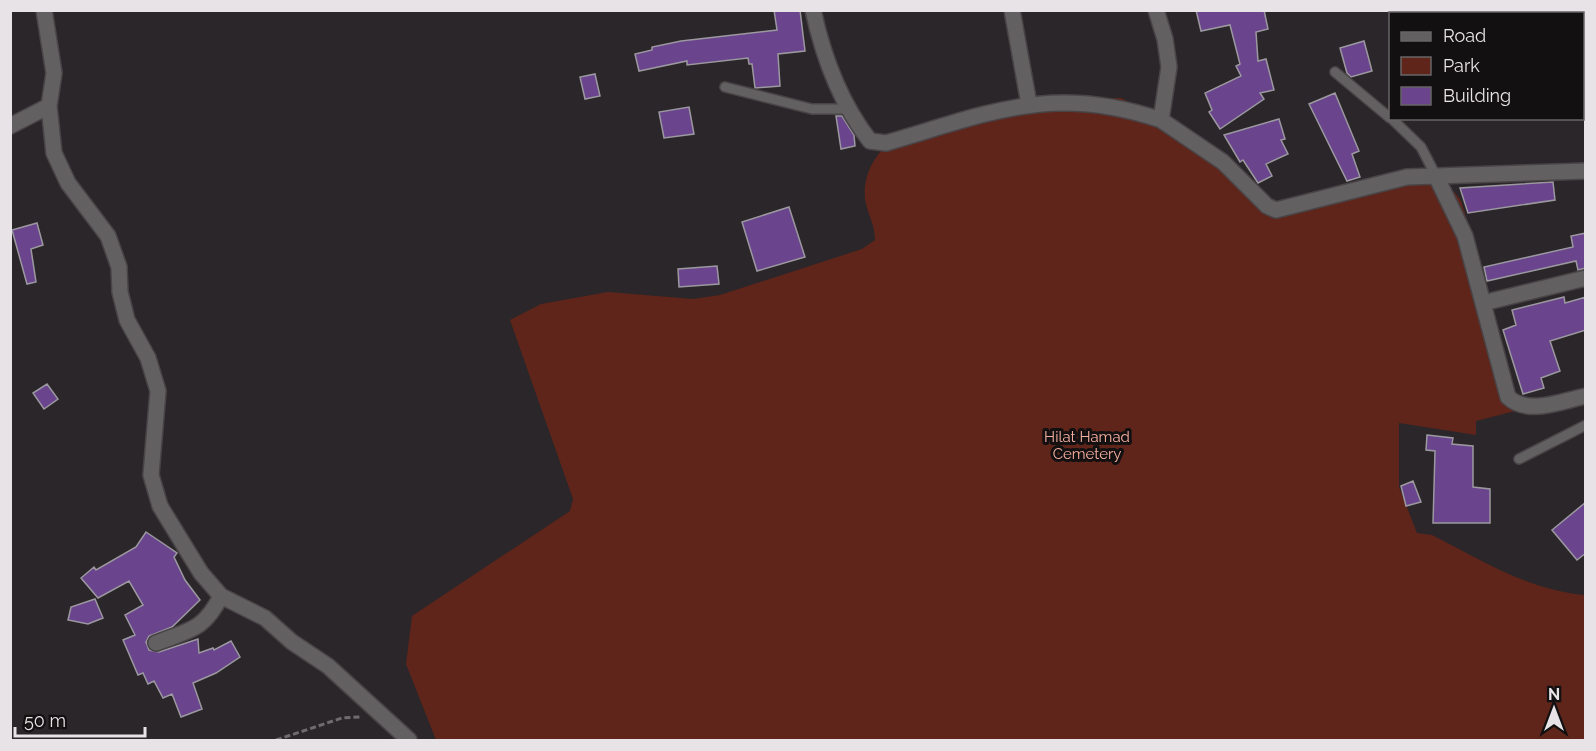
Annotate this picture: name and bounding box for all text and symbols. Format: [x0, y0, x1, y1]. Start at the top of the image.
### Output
legend [1389, 12, 1584, 120]
text: Road [1443, 25, 1486, 46]
text: Park [1443, 55, 1480, 76]
text: Building [1443, 85, 1511, 106]
park label: Hilat Hamad Cemetery [1044, 428, 1130, 463]
north arrow [1524, 679, 1584, 739]
text: N [1548, 685, 1560, 704]
scale bar [15, 700, 146, 738]
text: 50 m [24, 710, 66, 731]

